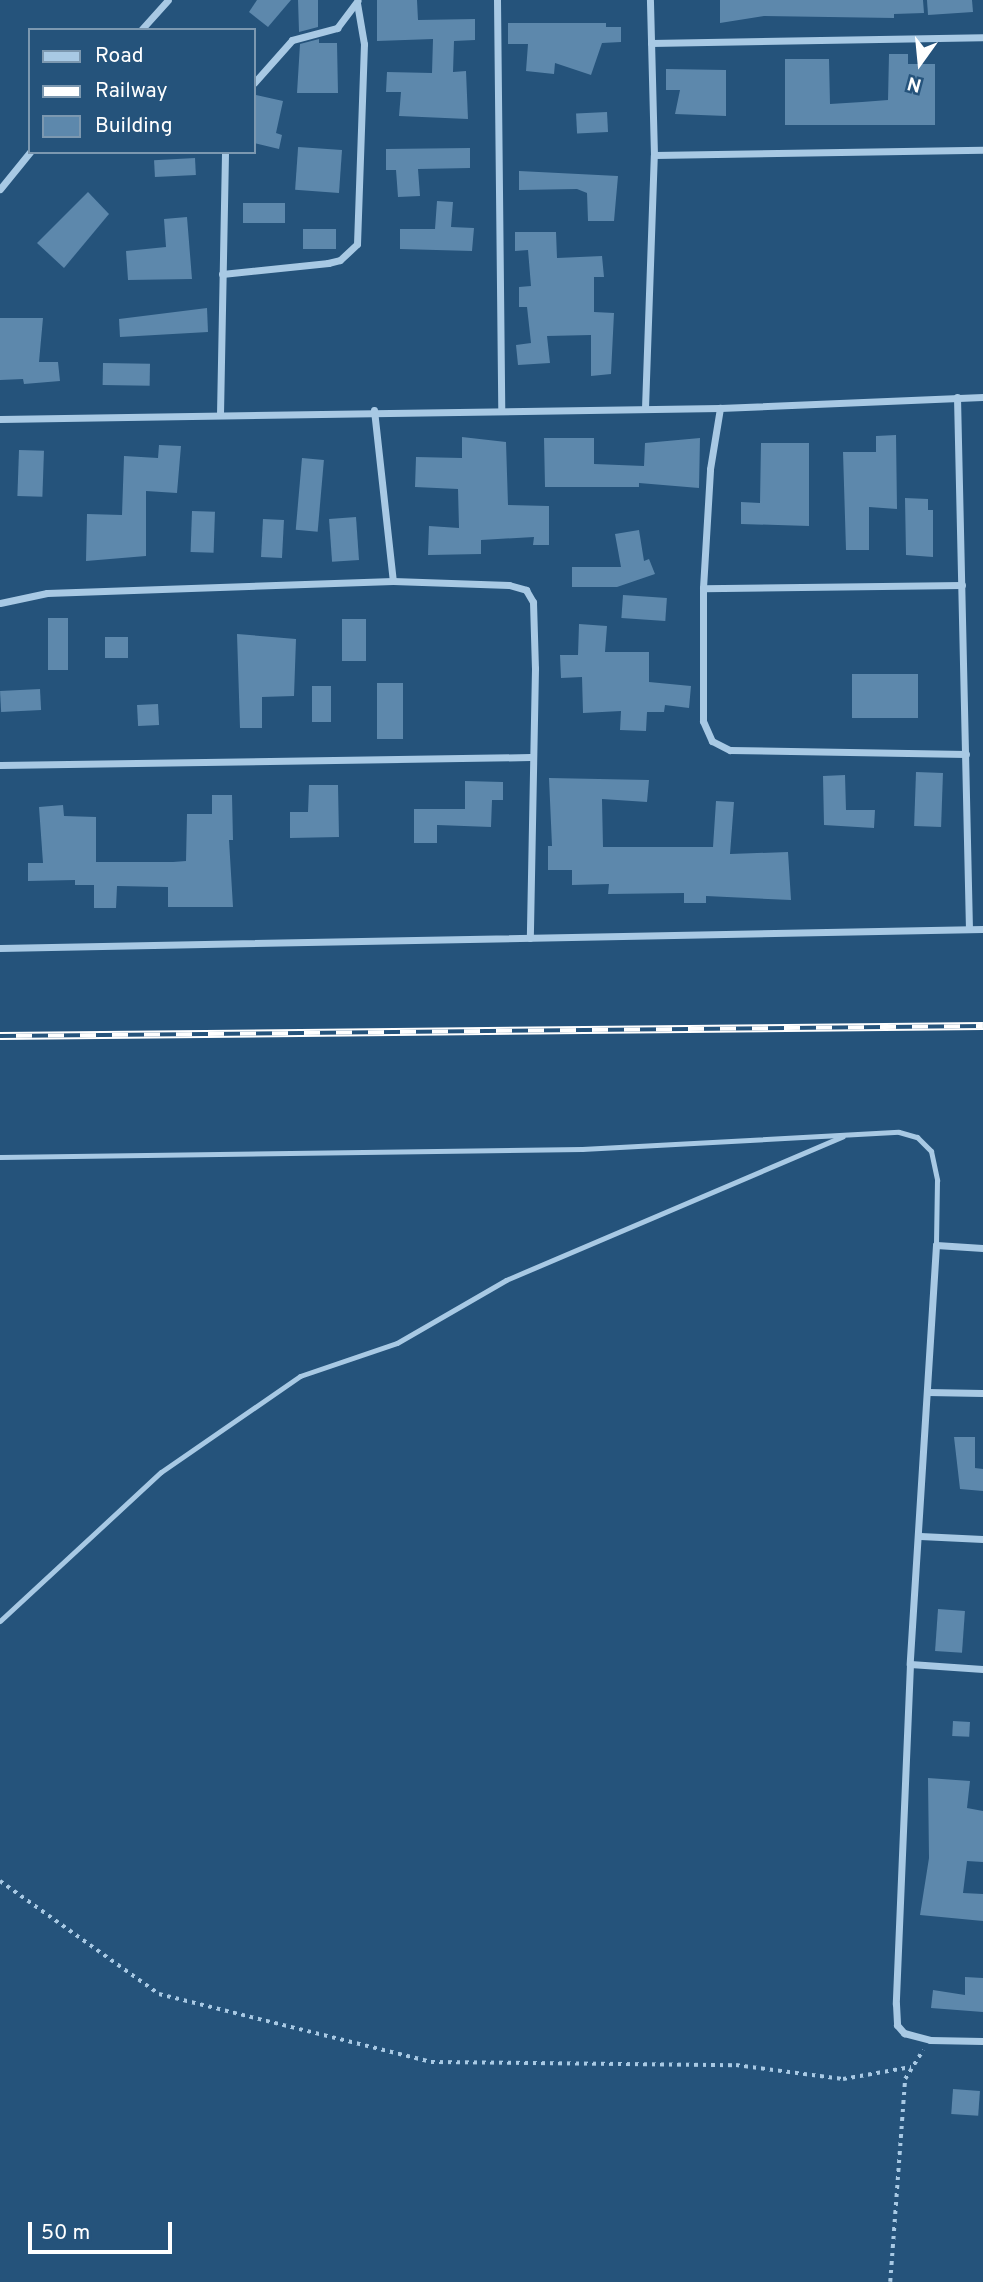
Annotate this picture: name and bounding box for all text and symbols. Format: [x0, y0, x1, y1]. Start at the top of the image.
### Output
legend [28, 28, 256, 154]
north arrow [885, 28, 955, 98]
text: Road [95, 43, 144, 70]
text: N [905, 70, 924, 97]
text: Railway [95, 78, 168, 105]
text: Building [95, 113, 173, 140]
scale bar [32, 2208, 175, 2252]
text: 50 m [41, 2220, 90, 2247]

